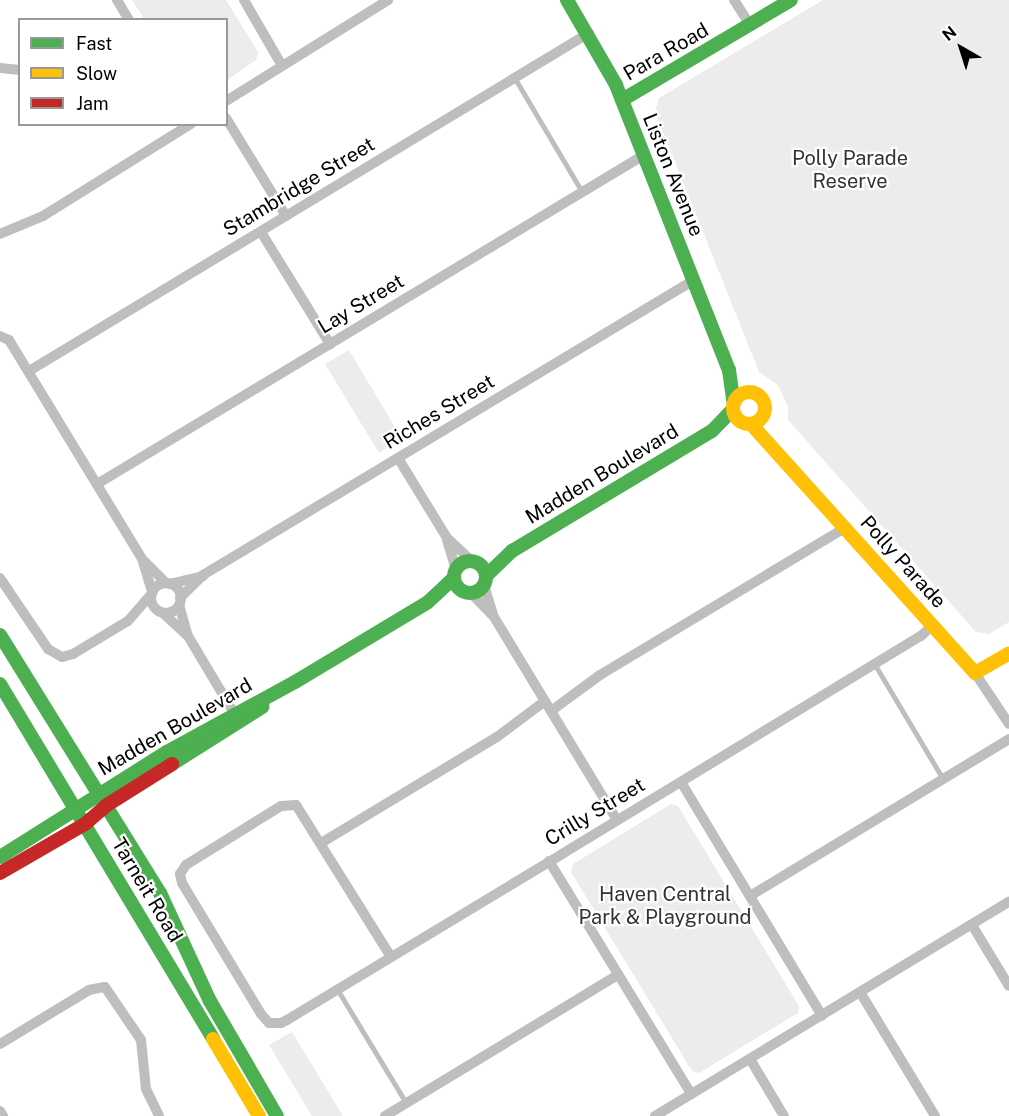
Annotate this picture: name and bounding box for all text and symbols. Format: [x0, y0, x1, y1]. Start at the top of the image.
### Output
legend [18, 18, 228, 126]
street label: Para Road [619, 18, 713, 86]
north arrow [931, 18, 991, 78]
text: N [939, 22, 960, 45]
text: Fast [76, 33, 112, 54]
text: Slow [76, 63, 117, 84]
text: Jam [76, 93, 109, 114]
street label: Liston Avenue [637, 110, 709, 240]
street label: Stambridge Street [219, 132, 379, 242]
park label: Polly Parade Reserve [792, 146, 908, 193]
street label: Lay Street [314, 269, 408, 339]
street label: Riches Street [379, 369, 499, 455]
street label: Madden Boulevard [521, 419, 683, 529]
street label: Polly Parade [855, 511, 951, 613]
street label: Madden Boulevard [94, 673, 256, 781]
street label: Crilly Street [541, 773, 649, 851]
street label: Tarneit Road [106, 834, 188, 946]
park label: Haven Central Park & Playground [579, 882, 751, 929]

